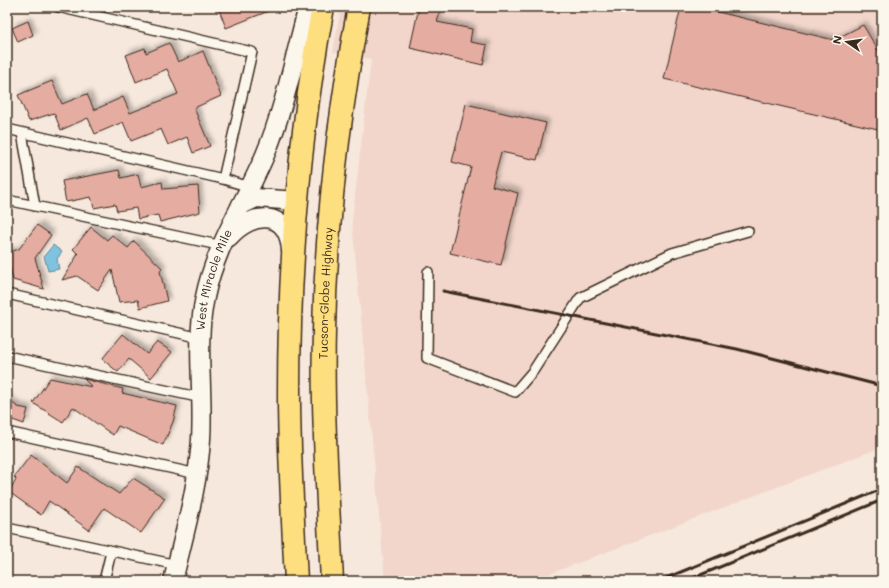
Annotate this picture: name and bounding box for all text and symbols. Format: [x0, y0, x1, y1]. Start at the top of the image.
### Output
north arrow [827, 22, 867, 62]
text: N [829, 34, 845, 45]
street label: West Miracle Mile [192, 226, 235, 331]
street label: Tucson-Globe Highway [315, 227, 336, 359]

